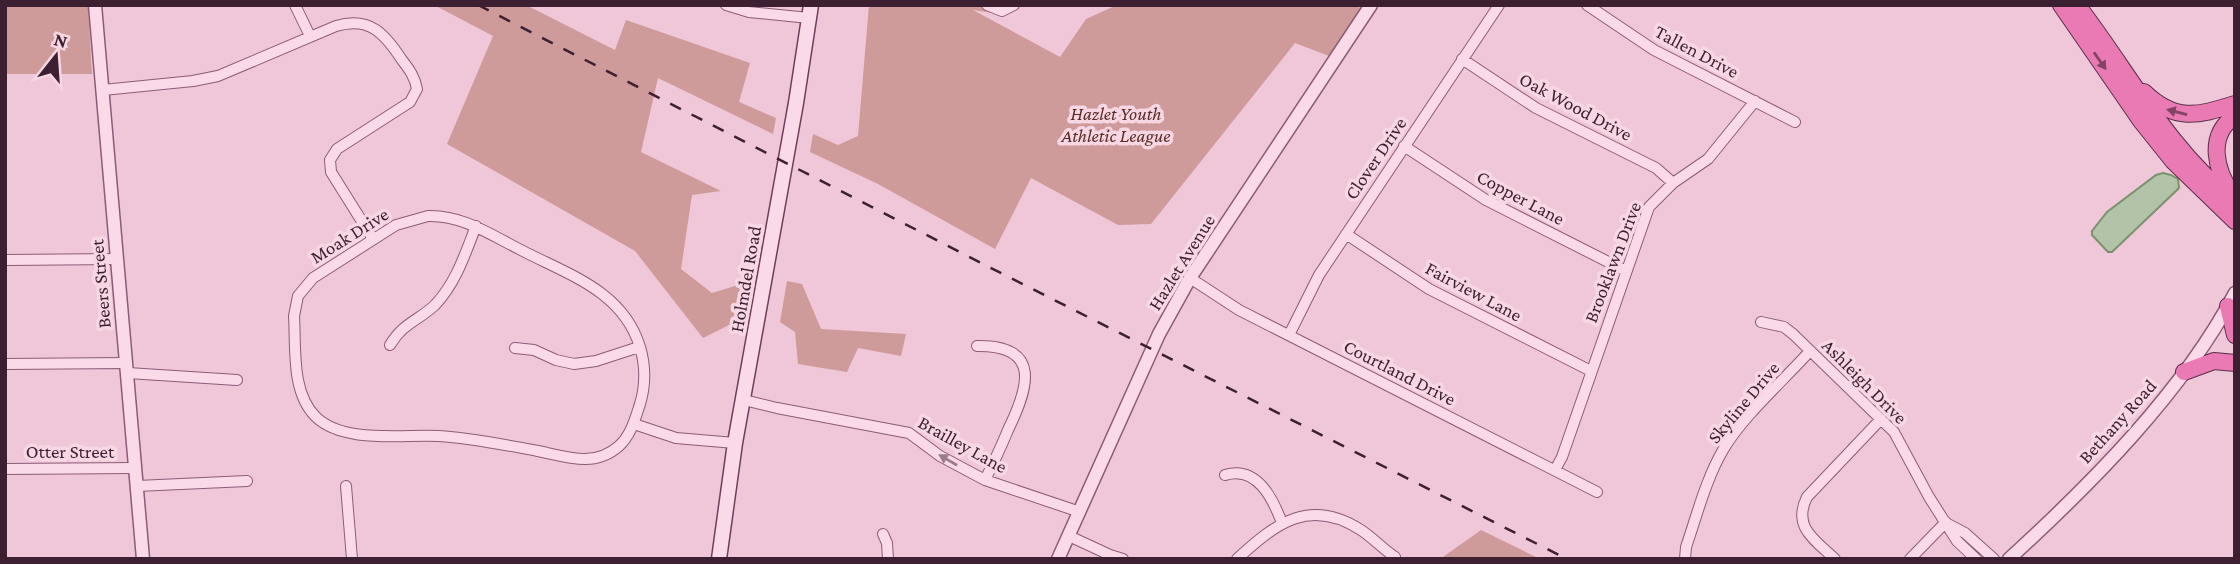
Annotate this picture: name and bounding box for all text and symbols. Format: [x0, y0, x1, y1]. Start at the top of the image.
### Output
north arrow [21, 21, 91, 91]
street label: Tallen Drive [1651, 21, 1742, 82]
text: N [52, 28, 70, 52]
one-way arrow [2093, 52, 2107, 70]
street label: Oak Wood Drive [1516, 68, 1636, 145]
park label: Hazlet Youth Athletic League [1060, 103, 1171, 146]
one-way arrow [2166, 106, 2188, 117]
street label: Clover Drive [1340, 113, 1410, 203]
street label: Copper Lane [1473, 166, 1568, 229]
street label: Brooklawn Drive [1580, 199, 1645, 325]
street label: Moak Drive [306, 203, 392, 268]
street label: Hazlet Avenue [1144, 211, 1219, 314]
street label: Holmdel Road [726, 224, 765, 334]
street label: Beers Street [86, 238, 115, 329]
street label: Fairview Lane [1422, 257, 1525, 326]
street label: Courtland Drive [1340, 335, 1459, 410]
street label: Ashleigh Drive [1818, 335, 1911, 428]
street label: Skyline Drive [1703, 357, 1784, 447]
street label: Bethany Road [2074, 375, 2160, 467]
street label: Brailley Lane [915, 411, 1011, 477]
street label: Otter Street [26, 441, 115, 462]
one-way arrow [939, 454, 958, 466]

